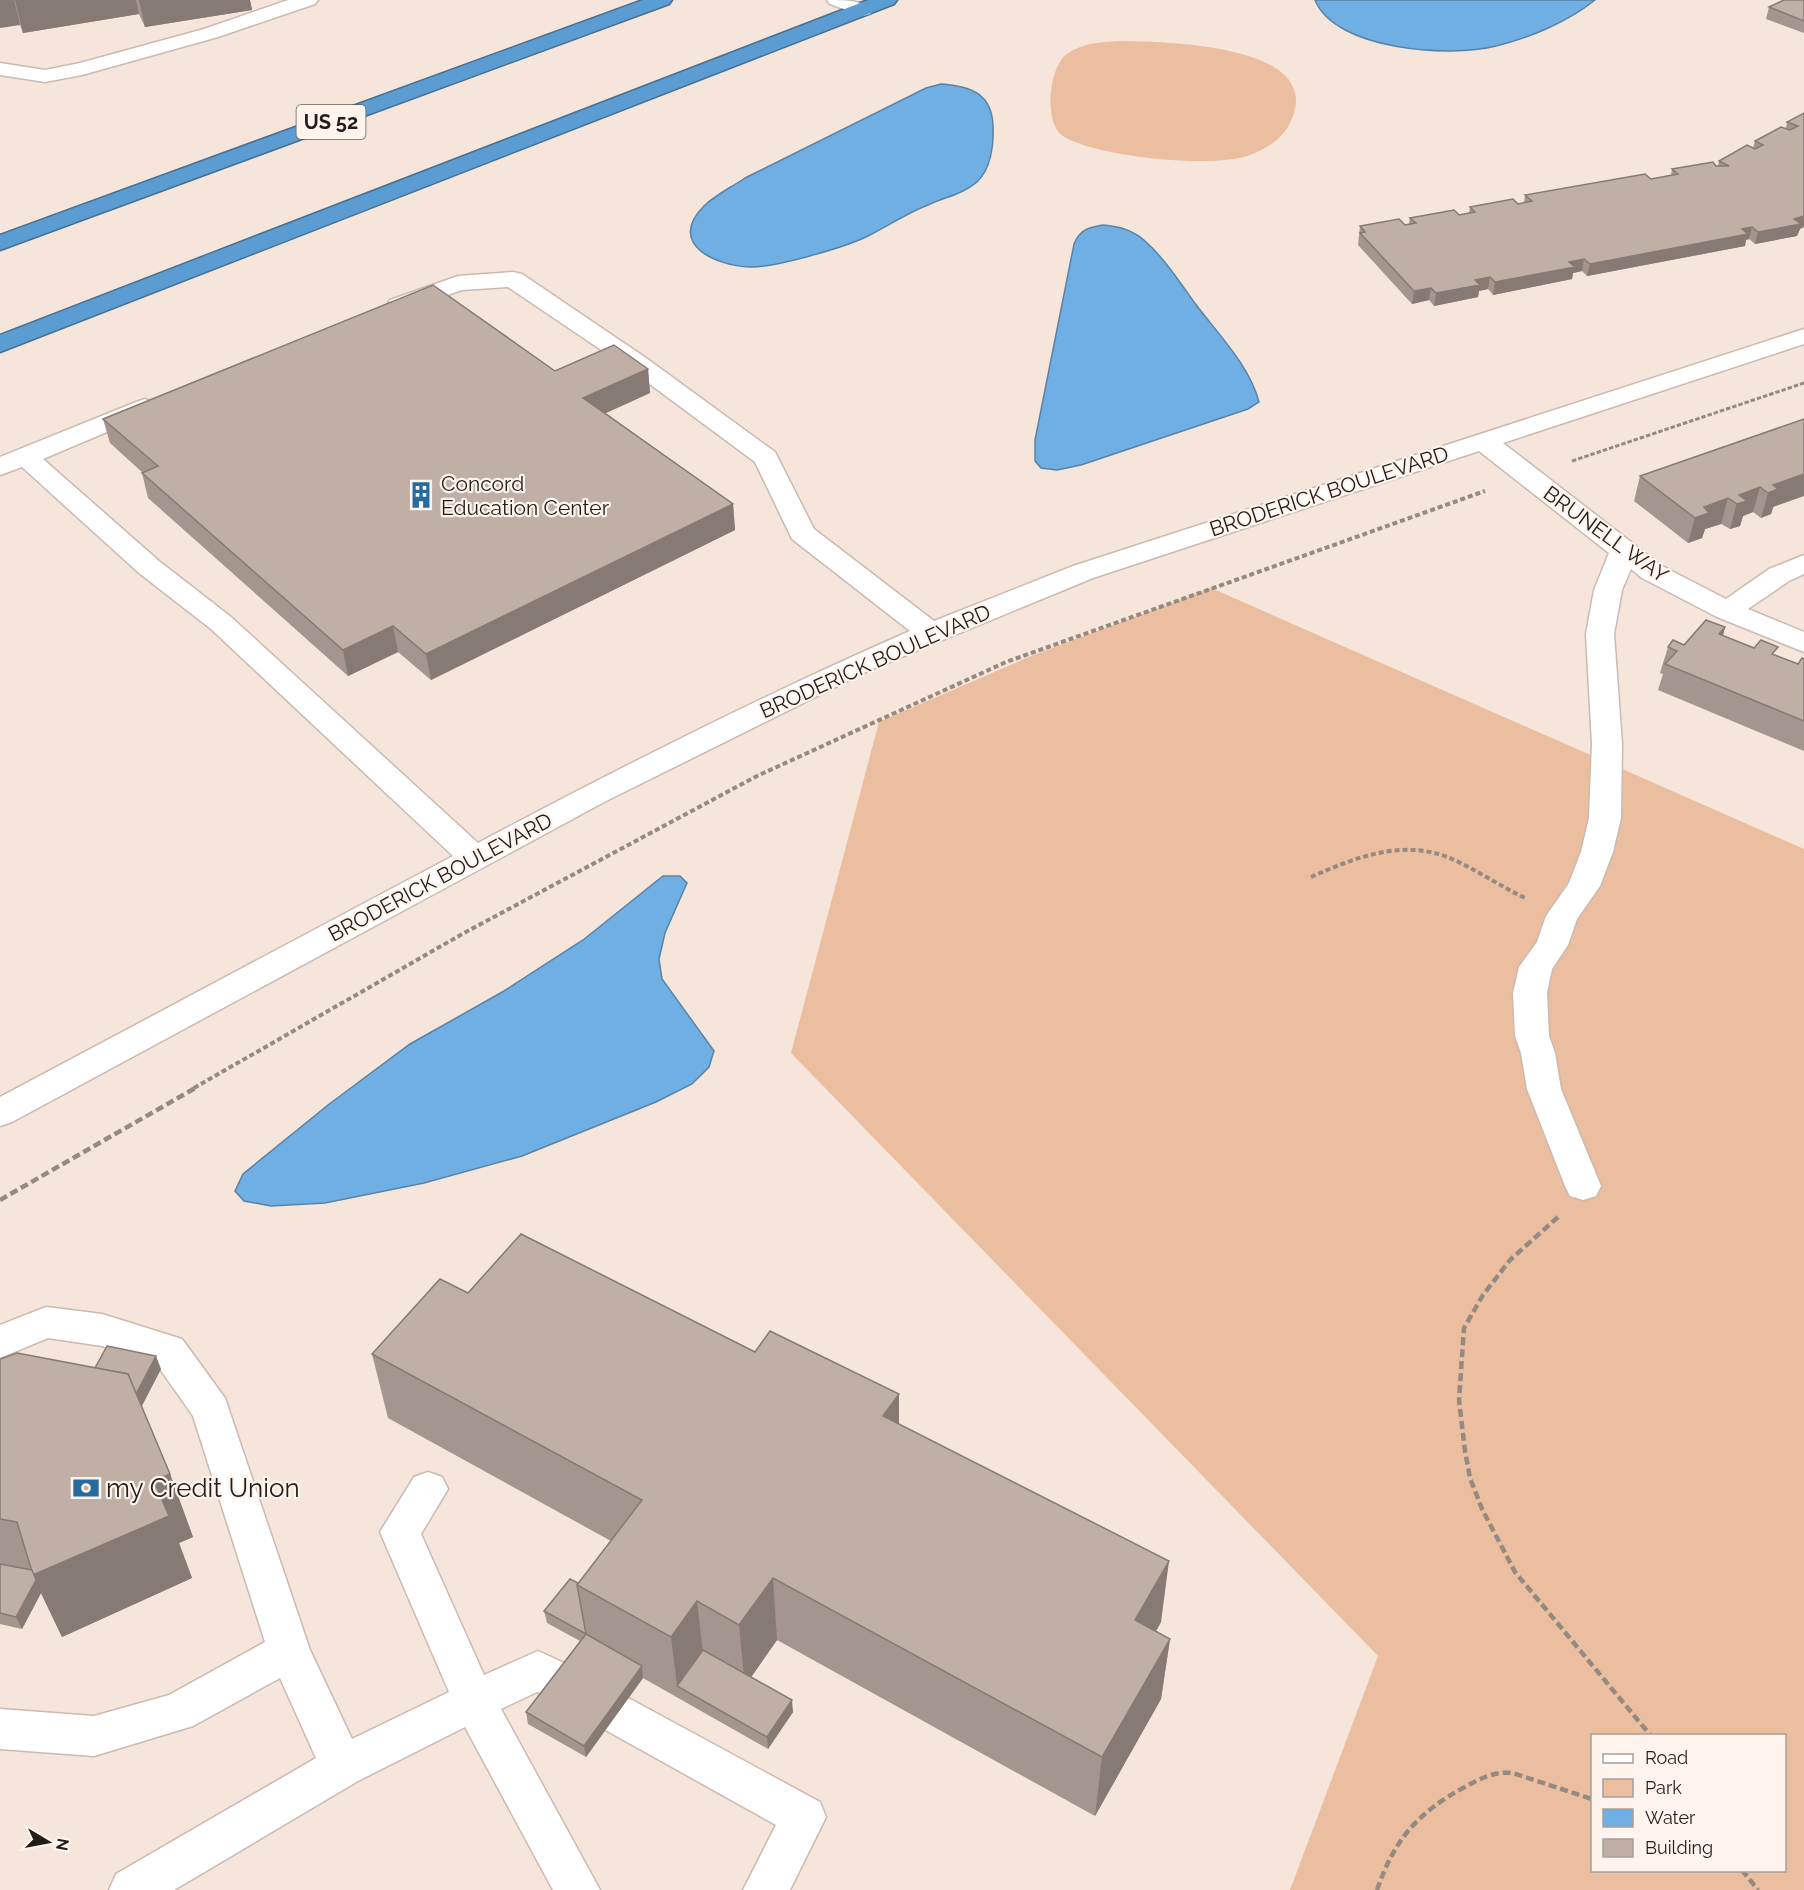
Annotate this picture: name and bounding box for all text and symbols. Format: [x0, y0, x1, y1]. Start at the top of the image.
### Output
road number: US 52 [296, 105, 366, 139]
street label: BRODERICK BOULEVARD [1206, 441, 1452, 541]
place label: Concord Education Center [441, 471, 610, 520]
building icon: Concord Education Center [406, 480, 436, 510]
street label: BRUNELL WAY [1539, 480, 1673, 588]
street label: BRODERICK BOULEVARD [756, 599, 994, 723]
street label: BRODERICK BOULEVARD [324, 807, 556, 947]
bank icon: my Credit Union [71, 1473, 101, 1503]
place label: my Credit Union [106, 1473, 300, 1503]
legend [1591, 1734, 1786, 1872]
text: Road [1645, 1747, 1688, 1768]
text: Park [1645, 1777, 1682, 1798]
text: Water [1645, 1807, 1696, 1828]
north arrow [18, 1812, 78, 1872]
text: N [52, 1837, 73, 1852]
text: Building [1645, 1837, 1713, 1858]

